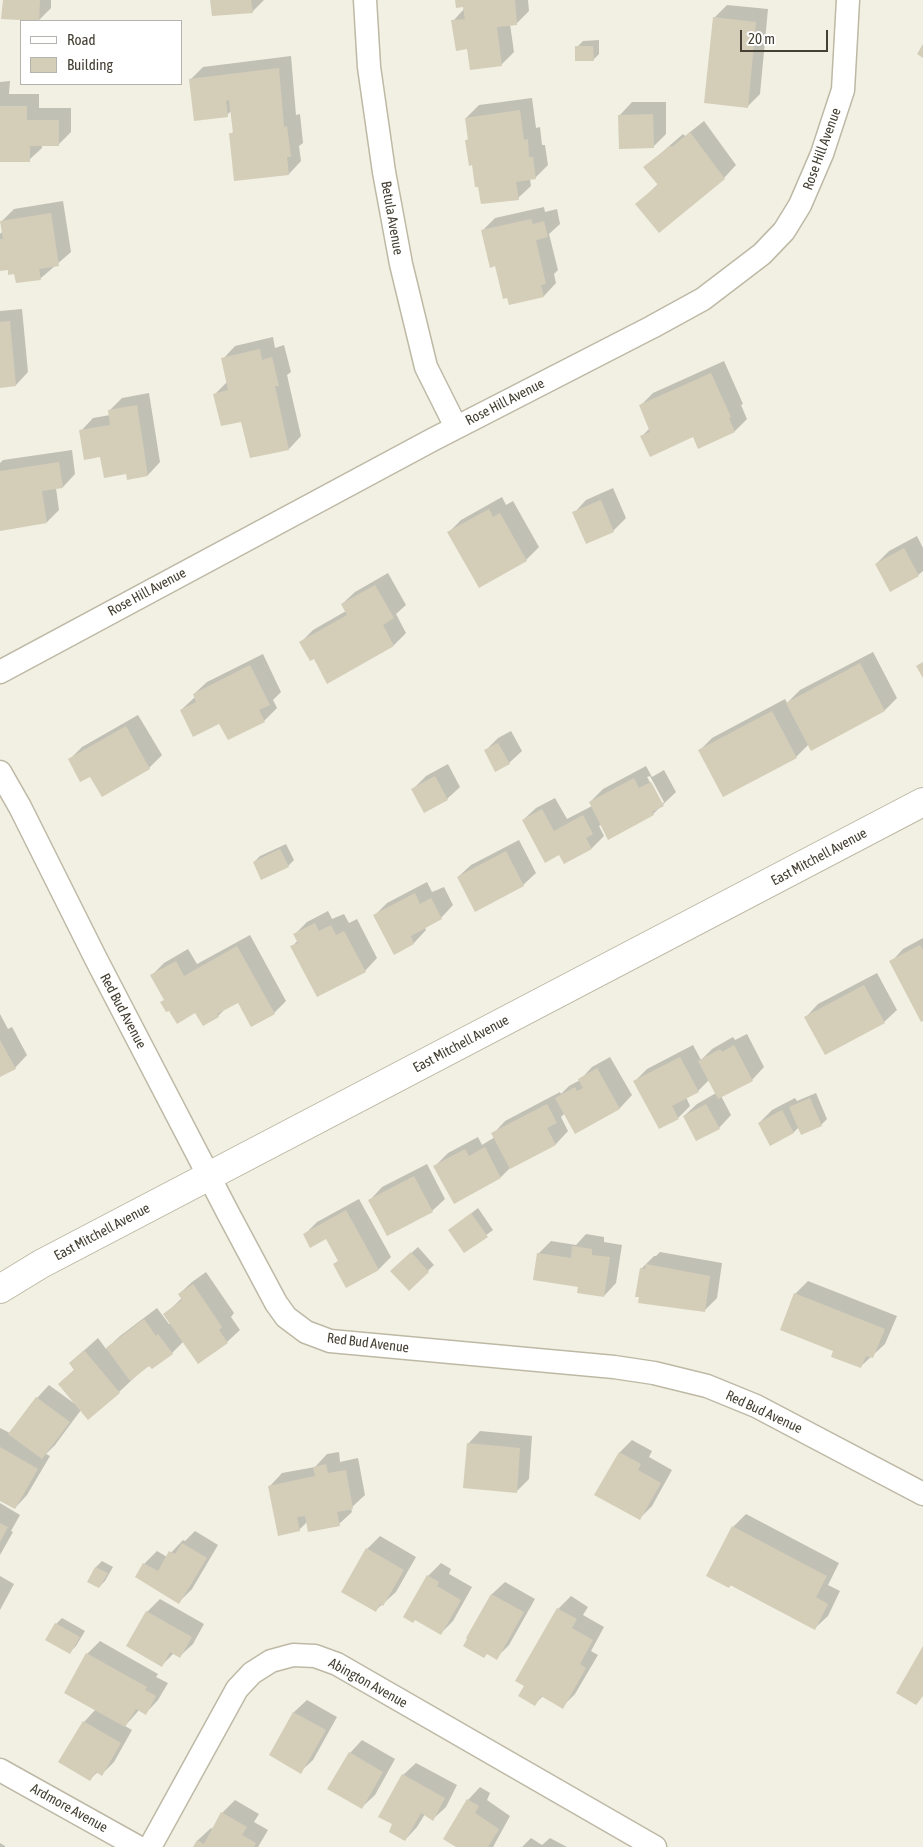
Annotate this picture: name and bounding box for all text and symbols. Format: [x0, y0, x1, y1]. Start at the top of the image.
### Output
legend [20, 20, 182, 85]
scale bar [743, 20, 830, 52]
text: 20 m [748, 30, 775, 47]
text: Road [67, 31, 96, 48]
text: Building [67, 56, 113, 73]
street label: Rose Hill Avenue [799, 106, 845, 192]
street label: Betula Avenue [377, 180, 407, 256]
street label: Rose Hill Avenue [463, 375, 547, 429]
street label: Rose Hill Avenue [105, 564, 189, 620]
street label: East Mitchell Avenue [768, 825, 870, 889]
street label: Red Bud Avenue [96, 971, 150, 1051]
street label: East Mitchell Avenue [410, 1012, 512, 1076]
street label: East Mitchell Avenue [51, 1200, 153, 1264]
street label: Red Bud Avenue [326, 1330, 410, 1356]
street label: Red Bud Avenue [723, 1387, 805, 1437]
street label: Abington Avenue [326, 1654, 410, 1712]
street label: Ardmore Avenue [28, 1780, 110, 1836]

